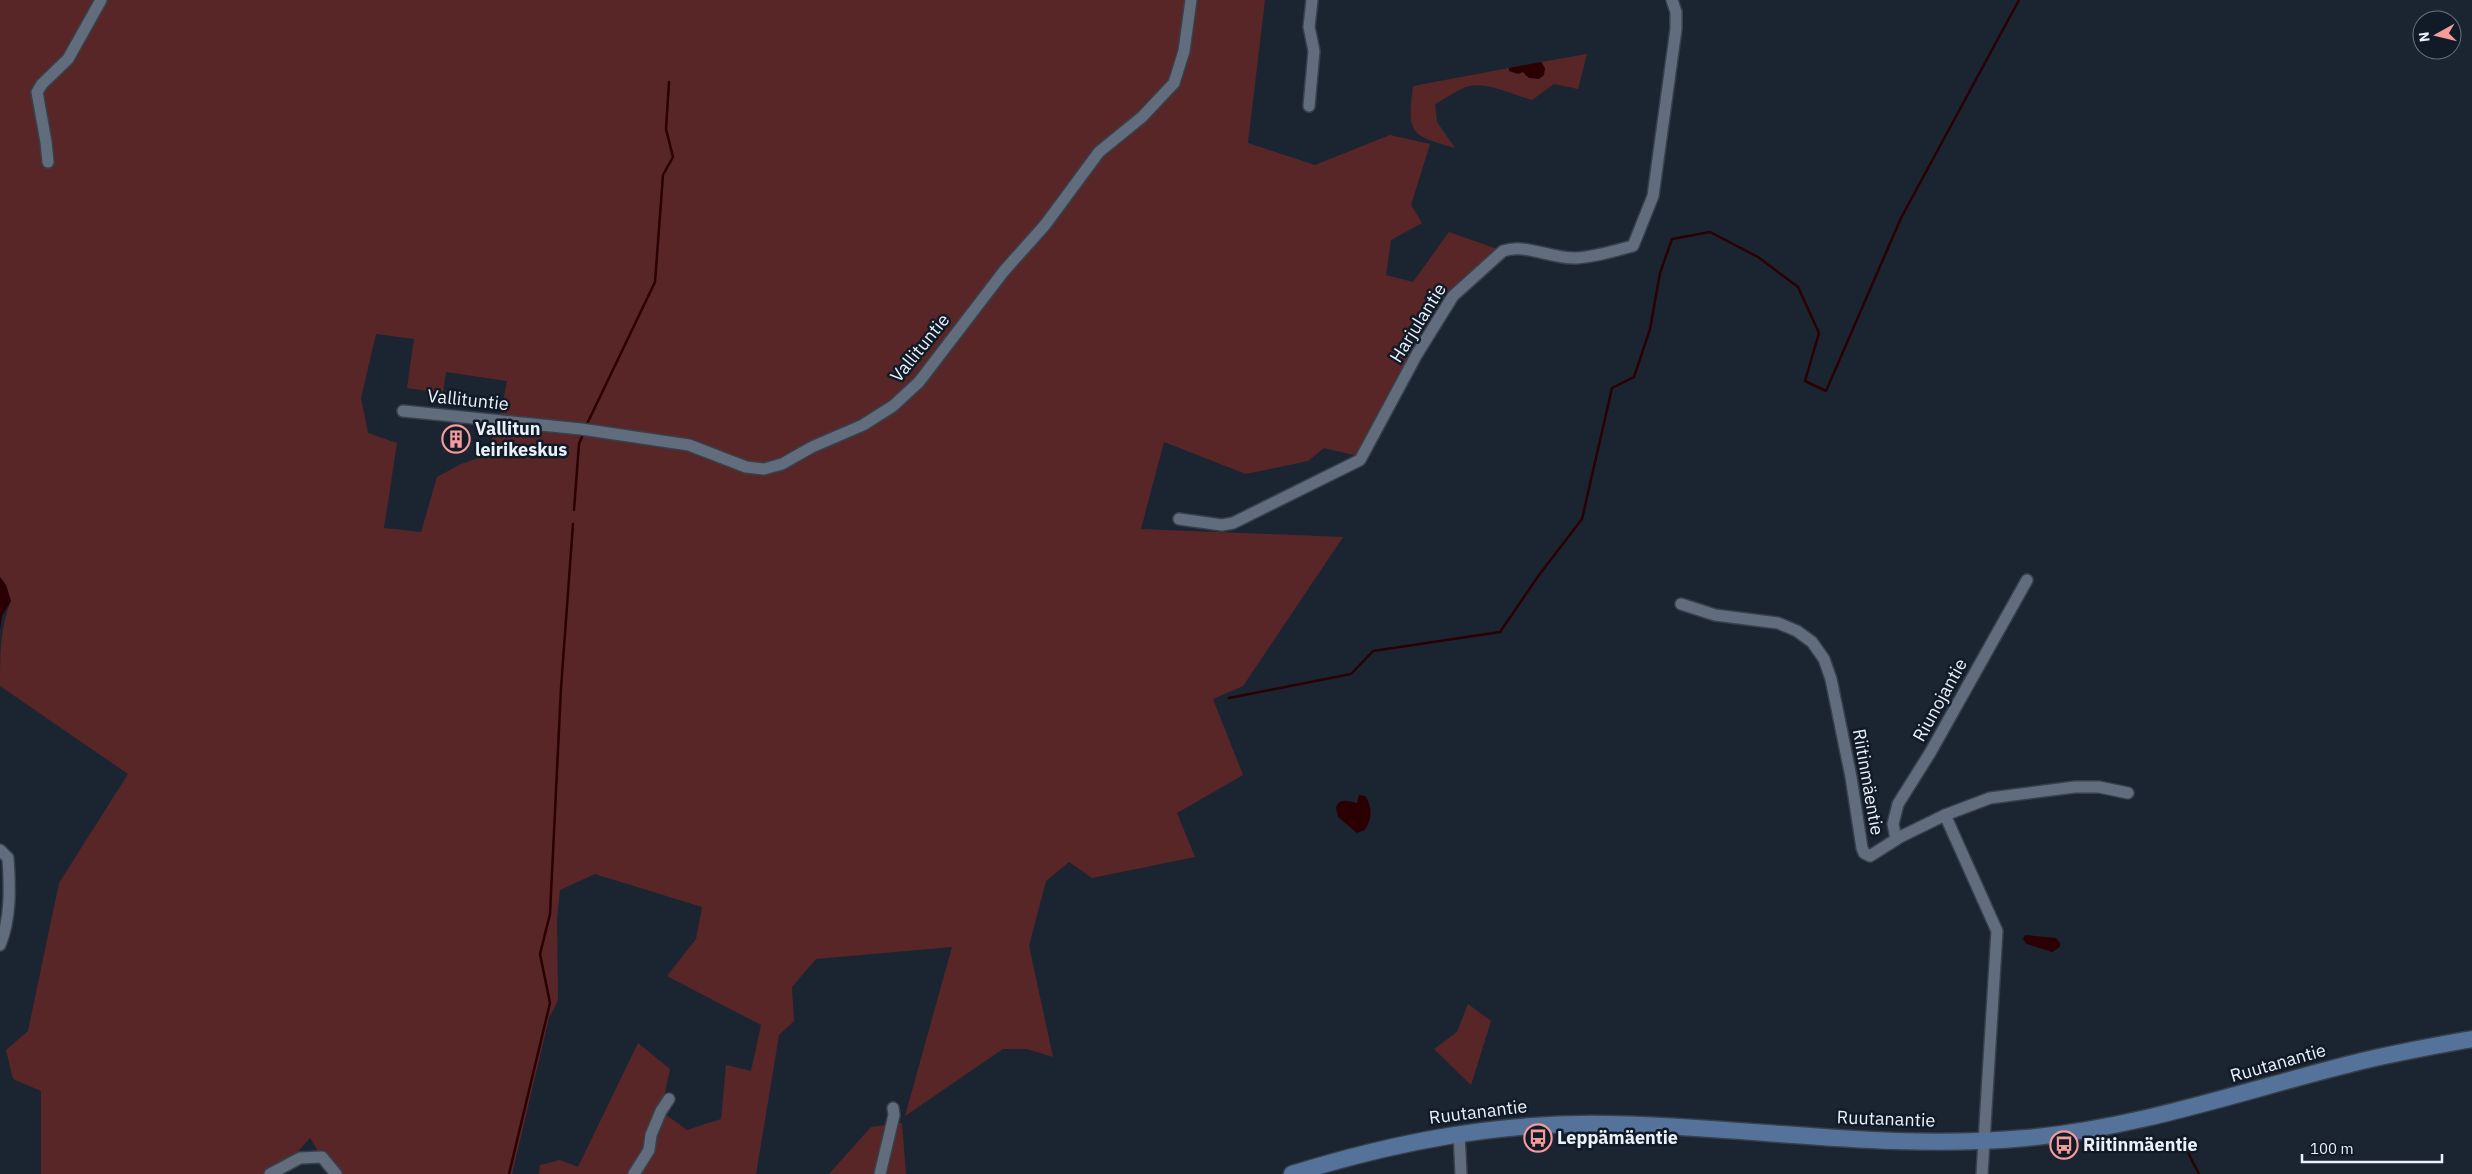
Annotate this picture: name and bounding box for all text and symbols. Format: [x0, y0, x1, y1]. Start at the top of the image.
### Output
north arrow [2412, 10, 2462, 60]
text: N [2415, 31, 2434, 43]
street label: Harjulantie [1384, 279, 1451, 367]
street label: Vallituntie [885, 309, 954, 387]
street label: Vallituntie [426, 384, 510, 415]
place label: Vallitun leirikeskus [475, 417, 567, 461]
building icon: Vallitun leirikeskus [441, 424, 471, 454]
street label: Riunojantie [1907, 654, 1972, 745]
street label: Riitinmäentie [1848, 727, 1889, 837]
street label: Ruutanantie [2227, 1038, 2329, 1087]
street label: Ruutanantie [1428, 1094, 1528, 1129]
street label: Ruutanantie [1836, 1105, 1936, 1132]
bus stop icon: Leppämäentie [1523, 1123, 1553, 1153]
place label: Leppämäentie [1557, 1126, 1678, 1149]
bus stop icon: Riitinmäentie [2049, 1130, 2079, 1160]
scale bar [2302, 1132, 2442, 1164]
place label: Riitinmäentie [2083, 1133, 2198, 1156]
text: 100 m [2310, 1139, 2354, 1158]

